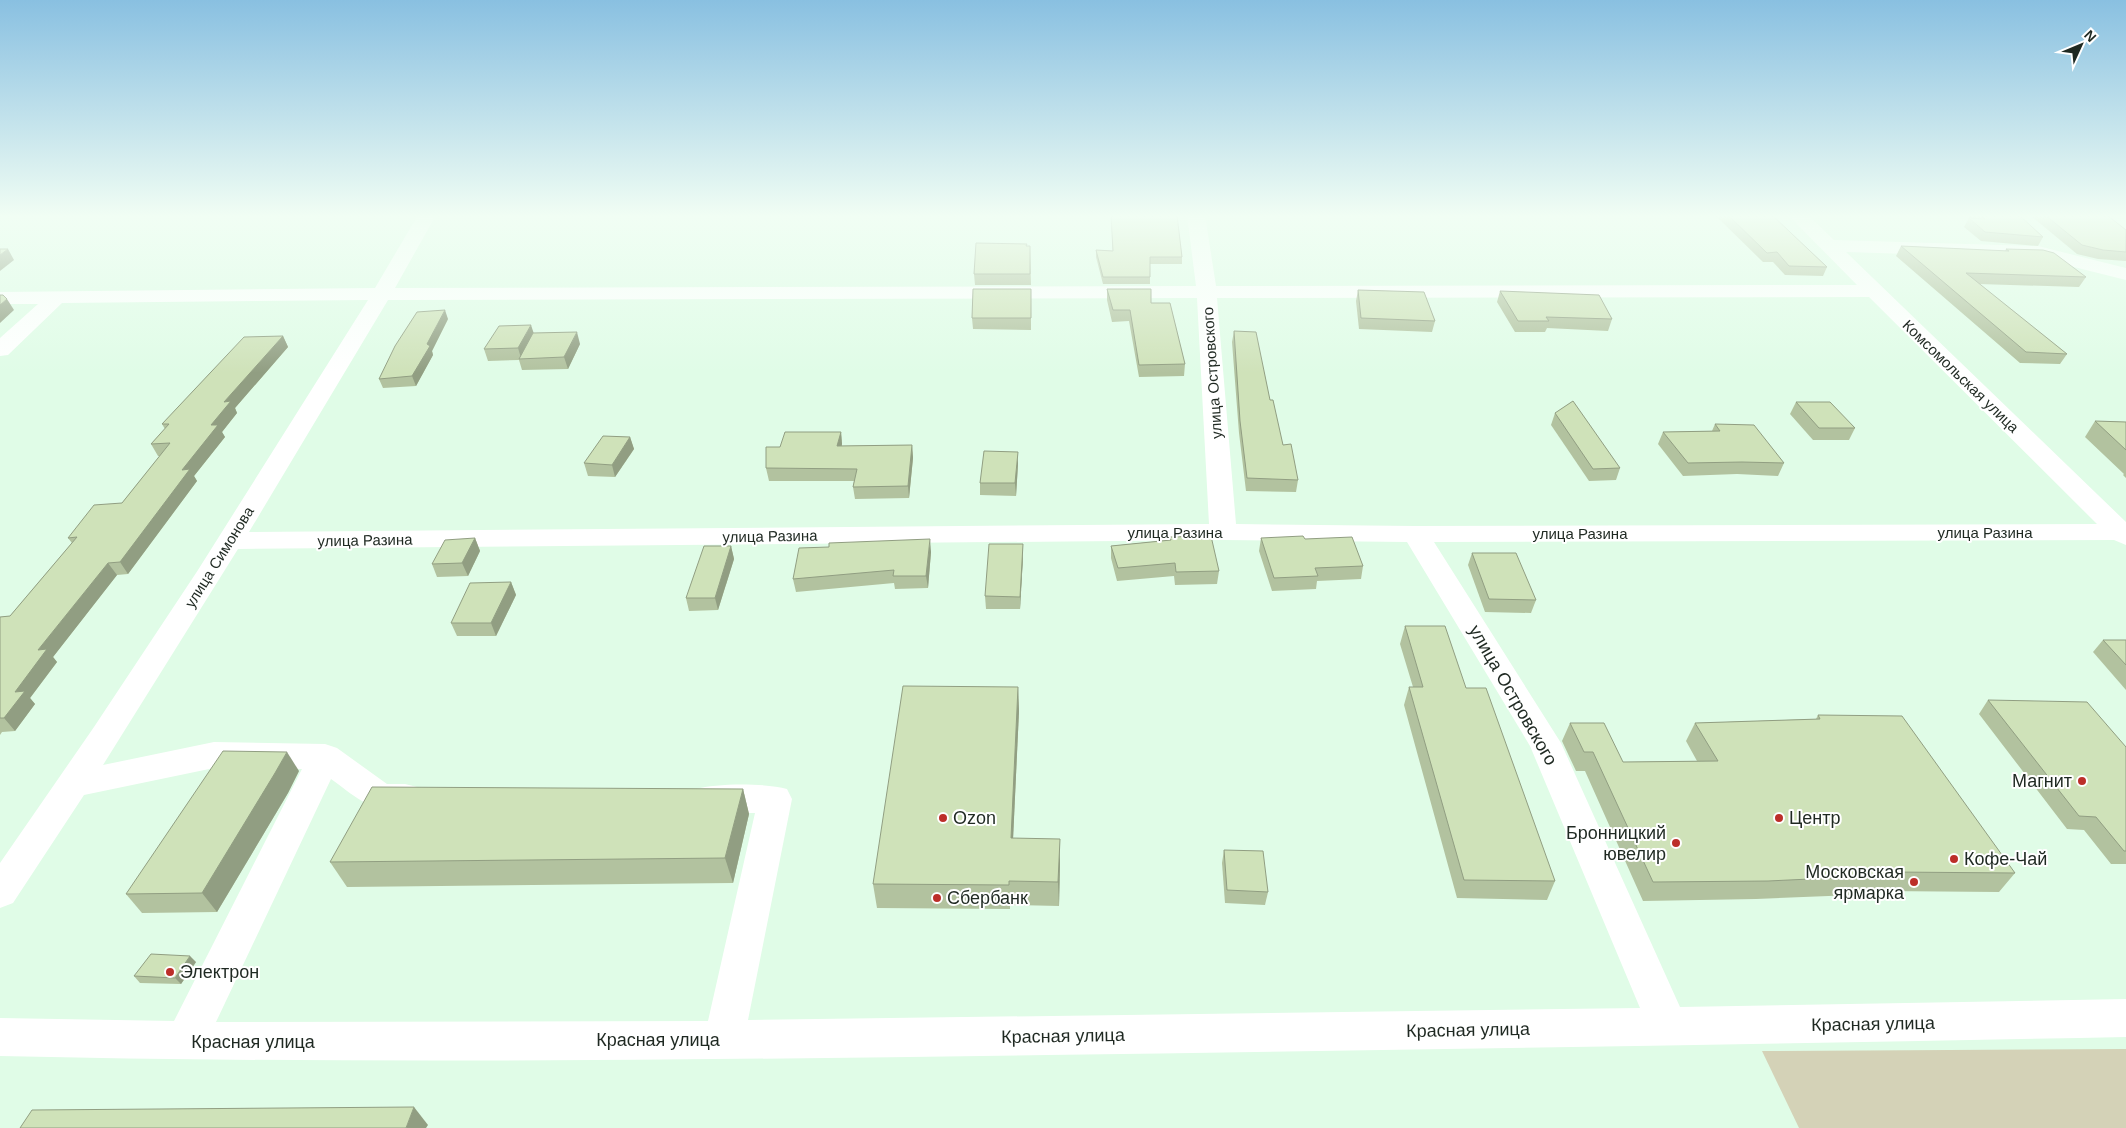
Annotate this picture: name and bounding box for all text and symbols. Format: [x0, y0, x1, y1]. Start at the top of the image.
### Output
north arrow [2056, 20, 2106, 70]
text: N [2081, 27, 2100, 45]
street label: улица Островского [1199, 307, 1225, 439]
street label: Комсомольская улица [1900, 316, 2023, 436]
street label: улица Симонова [181, 503, 257, 611]
street label: улица Разина [1128, 524, 1223, 541]
street label: улица Разина [1938, 524, 2033, 541]
street label: улица Разина [1533, 525, 1628, 542]
street label: улица Разина [722, 527, 818, 545]
street label: улица Разина [317, 531, 413, 549]
street label: улица Островского [1465, 621, 1561, 769]
place label: Магнит [2012, 771, 2072, 791]
marker: Магнит [2076, 775, 2088, 787]
place label: Ozon [953, 808, 996, 828]
place label: Центр [1789, 808, 1841, 828]
marker: Ozon [937, 812, 949, 824]
marker: Центр [1773, 812, 1785, 824]
place label: Бронницкий ювелир [1566, 823, 1666, 864]
marker: Бронницкий ювелир [1670, 837, 1682, 849]
place label: Кофе-Чай [1964, 849, 2047, 869]
marker: Кофе-Чай [1948, 853, 1960, 865]
place label: Московская ярмарка [1805, 862, 1905, 903]
marker: Московская ярмарка [1908, 876, 1920, 888]
place label: Сбербанк [947, 888, 1028, 908]
marker: Сбербанк [931, 892, 943, 904]
place label: Электрон [180, 962, 259, 982]
marker: Электрон [164, 966, 176, 978]
street label: Красная улица [1811, 1013, 1936, 1035]
street label: Красная улица [1406, 1019, 1531, 1041]
street label: Красная улица [1001, 1025, 1126, 1047]
street label: Красная улица [596, 1030, 721, 1050]
street label: Красная улица [191, 1032, 316, 1052]

